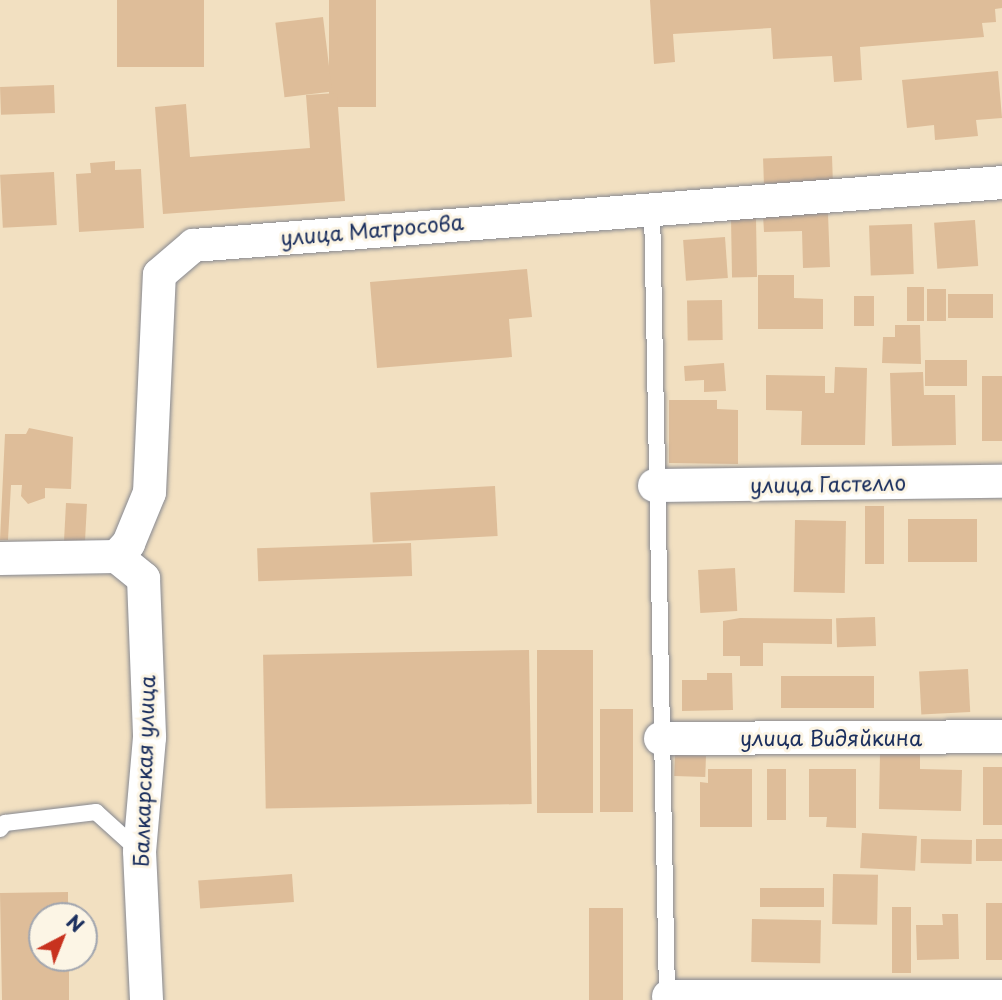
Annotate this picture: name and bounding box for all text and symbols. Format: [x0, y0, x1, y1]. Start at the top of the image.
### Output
street label: улица Матросова [279, 208, 465, 250]
street label: улица Гастелло [749, 469, 907, 497]
street label: Балкарская улица [127, 674, 159, 868]
street label: улица Видяйкина [740, 724, 922, 750]
north arrow [28, 902, 98, 972]
text: N [61, 907, 91, 938]

